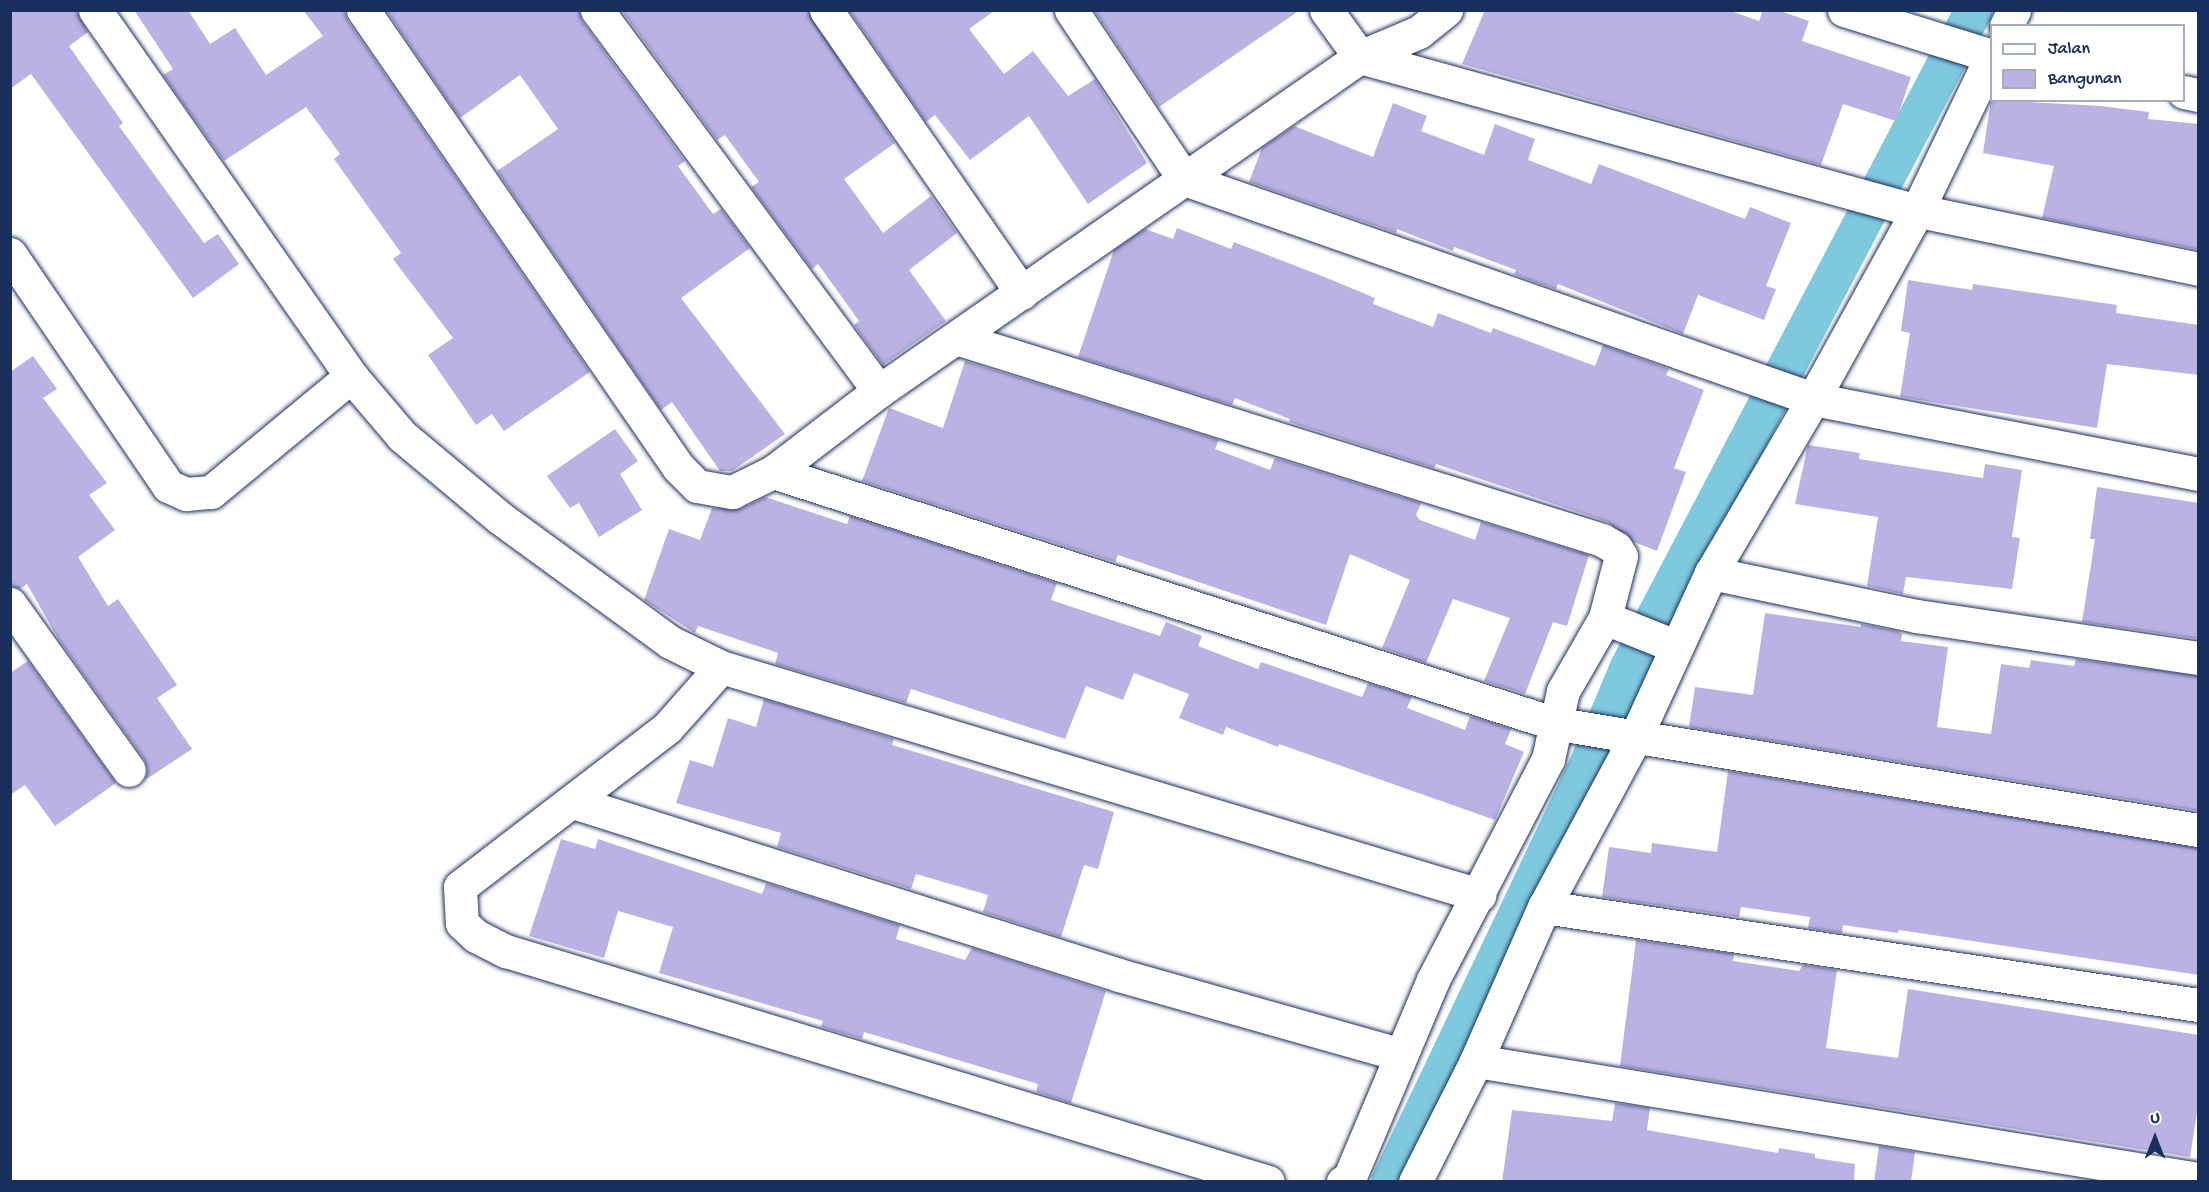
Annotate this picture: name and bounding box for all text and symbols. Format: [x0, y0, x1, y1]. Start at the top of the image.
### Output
legend [1990, 24, 2185, 102]
text: Jalan [2048, 39, 2090, 60]
text: Bangunan [2048, 69, 2122, 90]
north arrow [2125, 1108, 2185, 1168]
text: U [2150, 1110, 2160, 1129]

